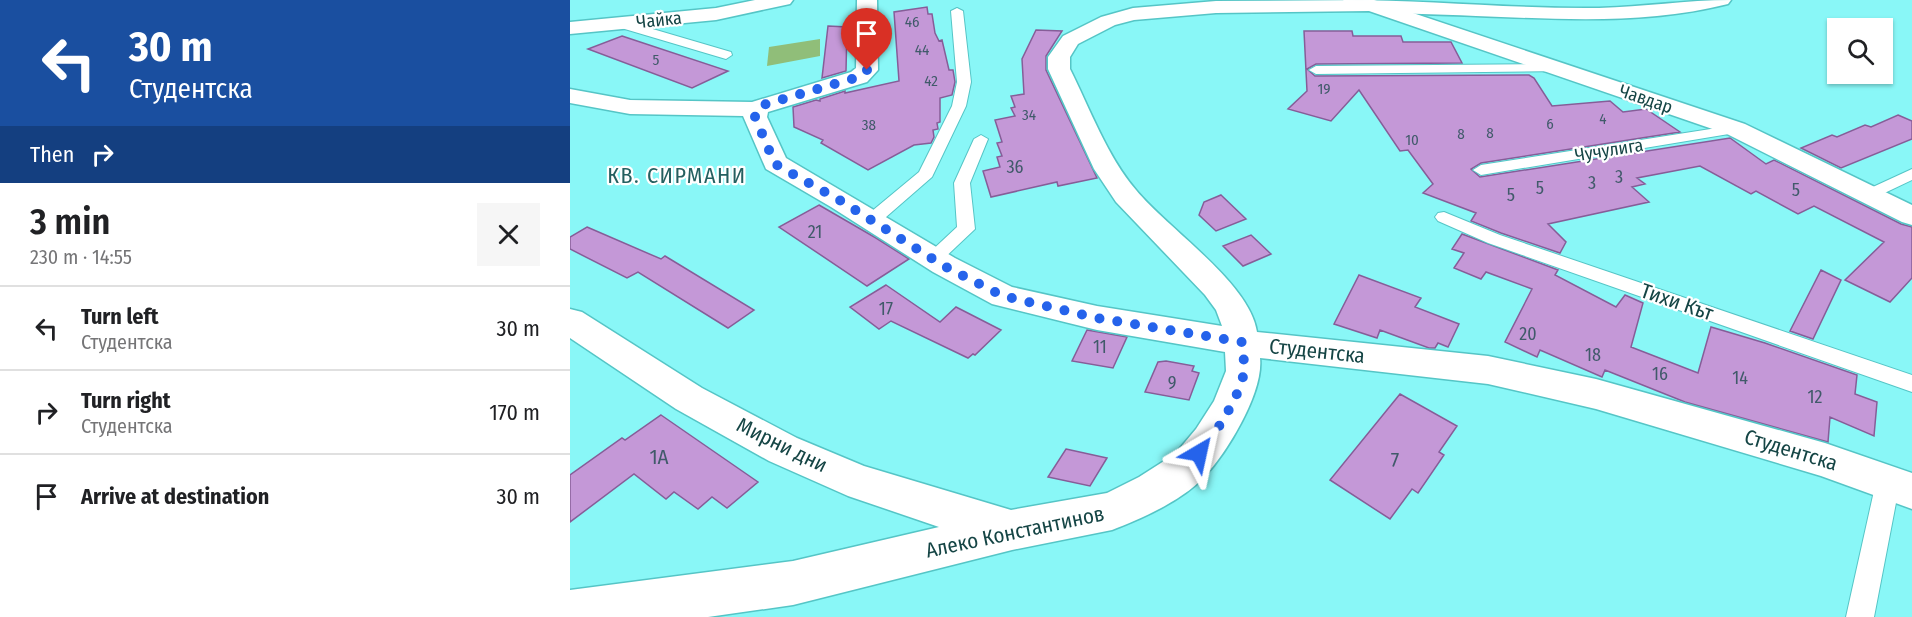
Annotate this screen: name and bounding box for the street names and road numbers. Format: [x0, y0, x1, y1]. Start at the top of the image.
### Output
street label: Чайка [635, 7, 683, 33]
street label: Чавдар [1616, 80, 1676, 118]
street label: Чучулига [1573, 134, 1645, 166]
street label: Тихи Кът [1637, 277, 1717, 327]
street label: Студентска [1268, 333, 1366, 369]
street label: Мирни дни [732, 412, 832, 478]
street label: Студентска [1741, 424, 1841, 476]
street label: Алеко Константинов [923, 500, 1107, 564]

